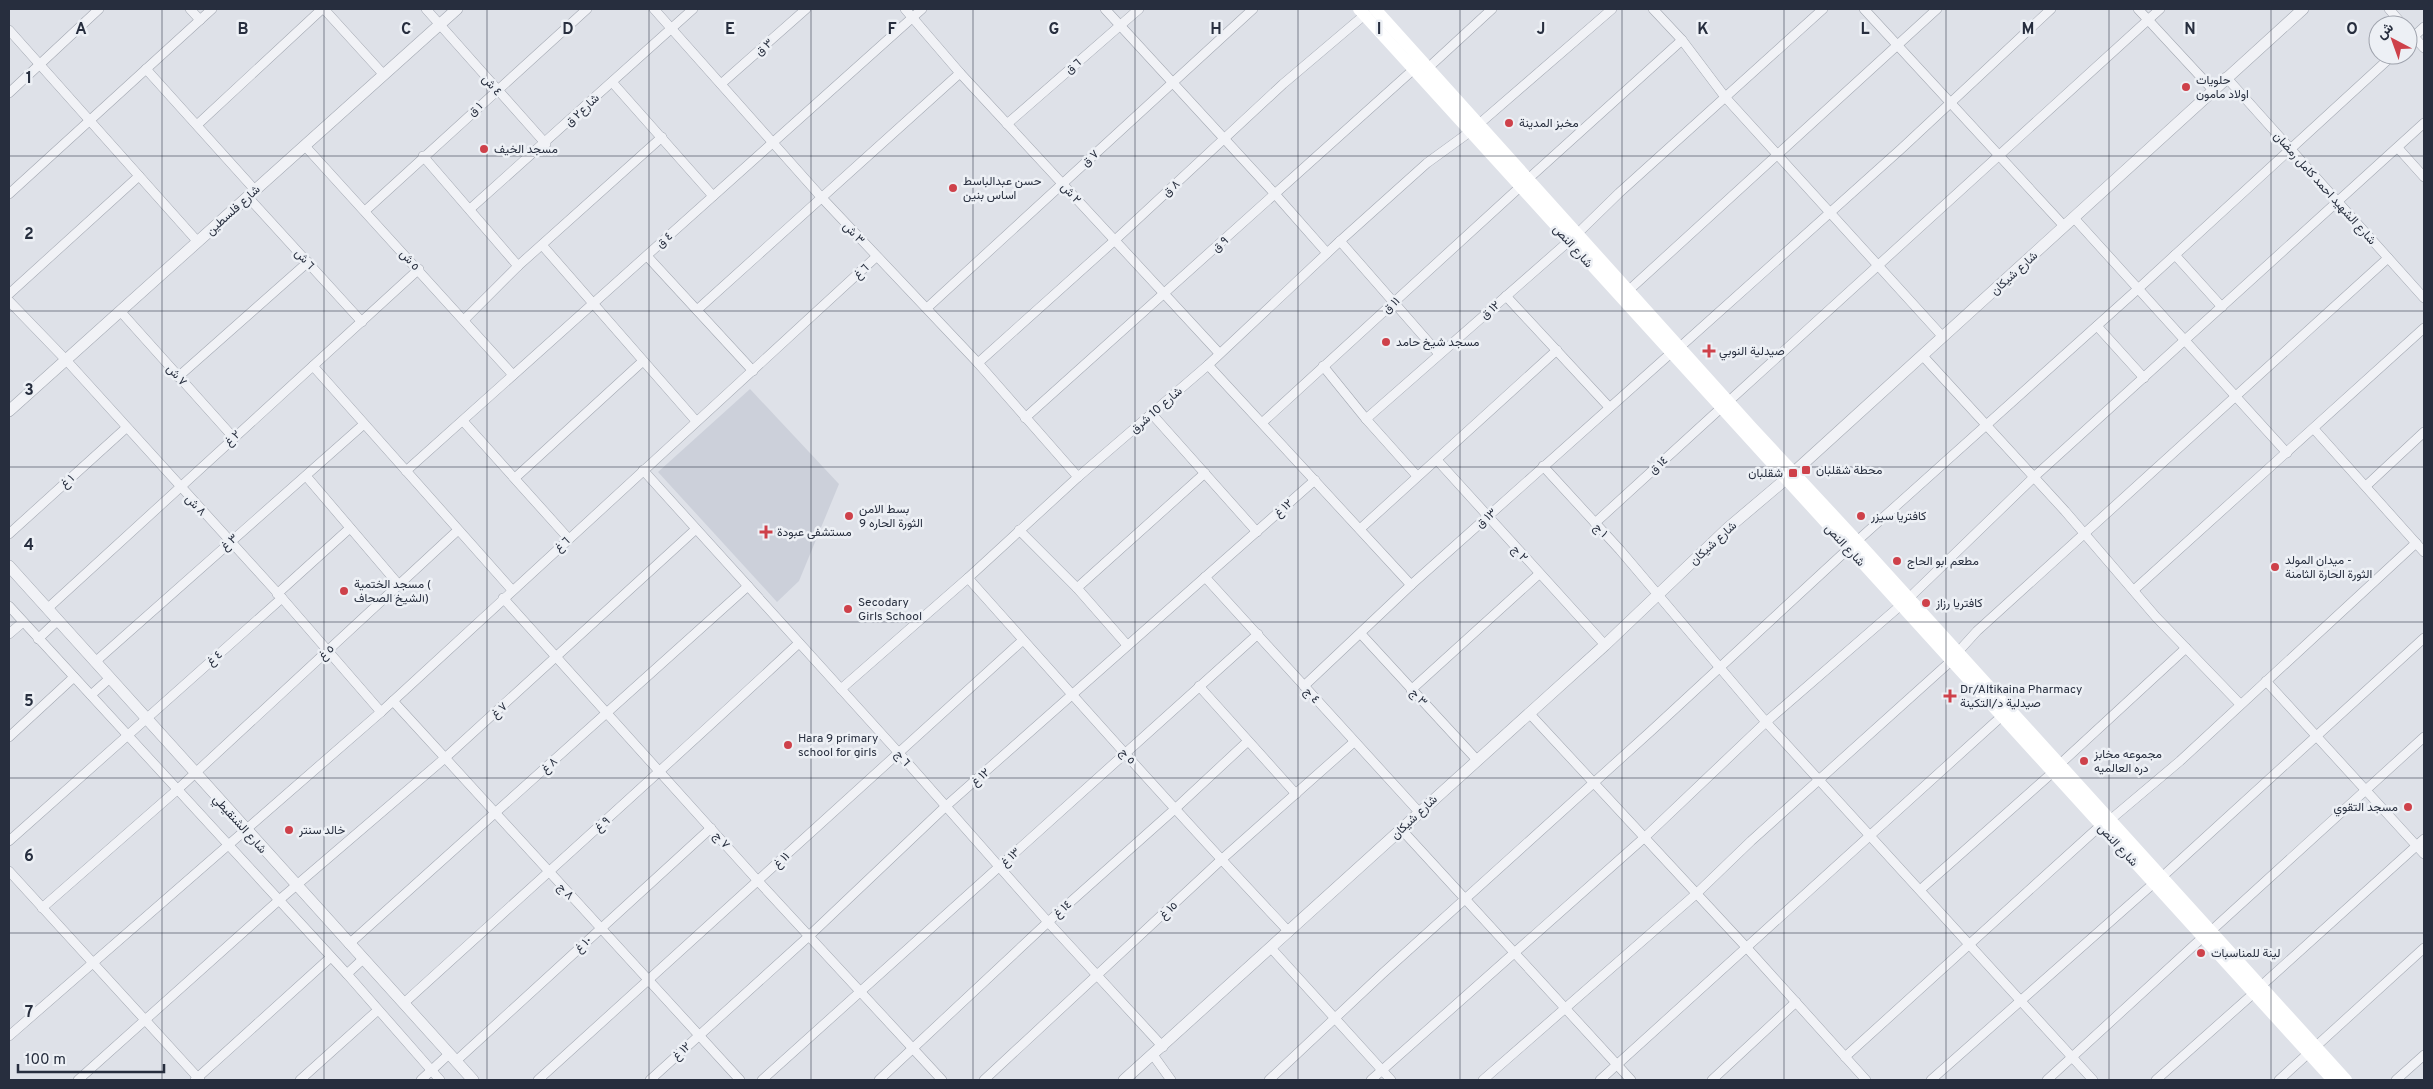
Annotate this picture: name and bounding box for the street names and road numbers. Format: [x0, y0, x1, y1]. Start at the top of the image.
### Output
street label: ٣ ق [752, 35, 777, 60]
street label: ٦ ق [1062, 55, 1085, 78]
street label: ٤ ش [478, 72, 505, 100]
street label: شارع٢ ق [562, 91, 603, 131]
street label: ١ ق [465, 99, 486, 121]
street label: شارع الشهيد احمد كامل رمضان [2269, 129, 2379, 249]
street label: ٧ ق [1079, 147, 1103, 171]
street label: ٨ ق [1160, 177, 1184, 201]
street label: ٢ ش [1056, 180, 1084, 208]
street label: شارع فلسطين [203, 182, 264, 239]
street label: ٣ ش [839, 219, 868, 248]
street label: شارع النص [1549, 222, 1596, 272]
street label: ٤ ق [653, 229, 677, 252]
street label: ٩ ق [1209, 233, 1232, 256]
street label: ٦ ش [291, 246, 318, 274]
street label: ٥ ش [395, 247, 423, 275]
street label: شارع شيكان [1988, 248, 2042, 299]
street label: ٦ غ [850, 260, 873, 283]
street label: ١١ ق [1380, 294, 1404, 318]
street label: ١٢ ق [1478, 298, 1504, 324]
street label: ٧ ش [162, 361, 190, 390]
street label: شارع 10 شرق [1127, 384, 1186, 438]
street label: ٢ غ [221, 427, 244, 450]
street label: ١٤ ق [1646, 453, 1672, 478]
street label: ١ غ [57, 471, 78, 492]
street label: ٨ ش [181, 491, 209, 520]
street label: ١٢ غ [1271, 496, 1296, 521]
street label: ١٣ ق [1473, 505, 1500, 532]
street label: شارع شيكان [1687, 518, 1741, 569]
street label: ١ ج [1590, 520, 1611, 541]
street label: شارع النص [1821, 521, 1868, 570]
street label: ٣ غ [218, 531, 242, 555]
street label: ٦ غ [551, 533, 574, 556]
street label: ٢ ج [1508, 542, 1531, 565]
street label: ٥ غ [315, 641, 338, 664]
street label: ٤ غ [203, 647, 226, 670]
street label: ٤ ج [1300, 684, 1323, 707]
street label: ٣ ج [1406, 685, 1431, 710]
street label: ٧ غ [488, 699, 511, 722]
street label: ٥ ج [1116, 745, 1139, 768]
street label: ٦ ج [891, 747, 914, 770]
street label: ٨ غ [538, 754, 561, 777]
street label: ١٢ غ [968, 765, 993, 790]
street label: شارع الشنقيطي [208, 792, 270, 858]
street label: شارع شيكان [1388, 792, 1441, 843]
street label: ٩ غ [591, 813, 614, 836]
street label: شارع النص [2094, 821, 2141, 870]
street label: ٧ ج [709, 829, 733, 853]
street label: ١٣ غ [997, 845, 1024, 871]
street label: ١١ غ [770, 849, 793, 872]
street label: ٨ ج [553, 880, 577, 904]
street label: ١٤ غ [1050, 897, 1076, 922]
street label: ١٥ غ [1156, 898, 1181, 923]
street label: ١٠ غ [572, 933, 596, 957]
street label: ١٢ غ [669, 1039, 694, 1064]

